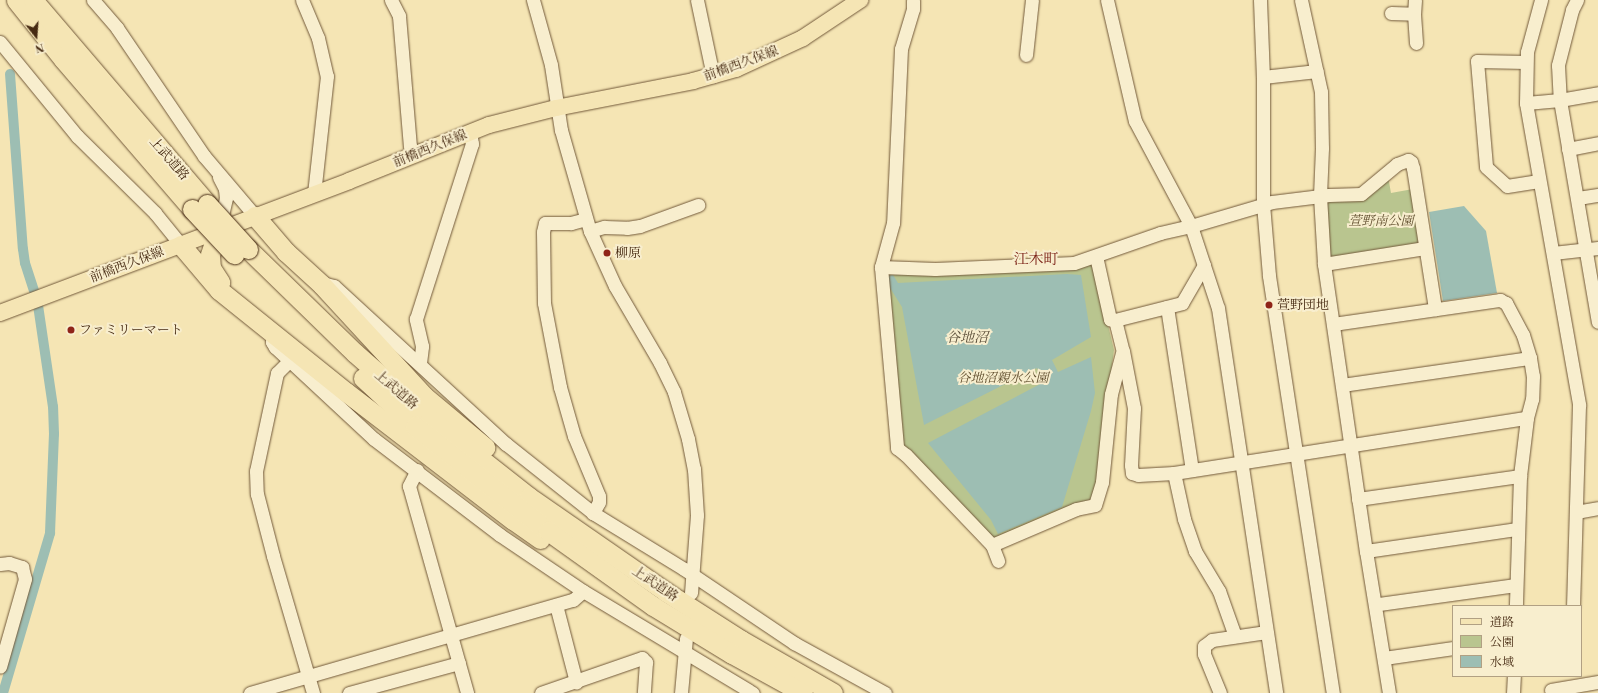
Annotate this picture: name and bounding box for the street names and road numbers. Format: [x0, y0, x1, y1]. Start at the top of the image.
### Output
street label: 前橋西久保線 [702, 43, 780, 85]
street label: 前橋西久保線 [391, 127, 469, 171]
street label: 上武道路 [146, 134, 192, 184]
street label: 前橋西久保線 [88, 244, 166, 286]
street label: 上武道路 [371, 367, 421, 413]
street label: 上武道路 [629, 563, 681, 605]

